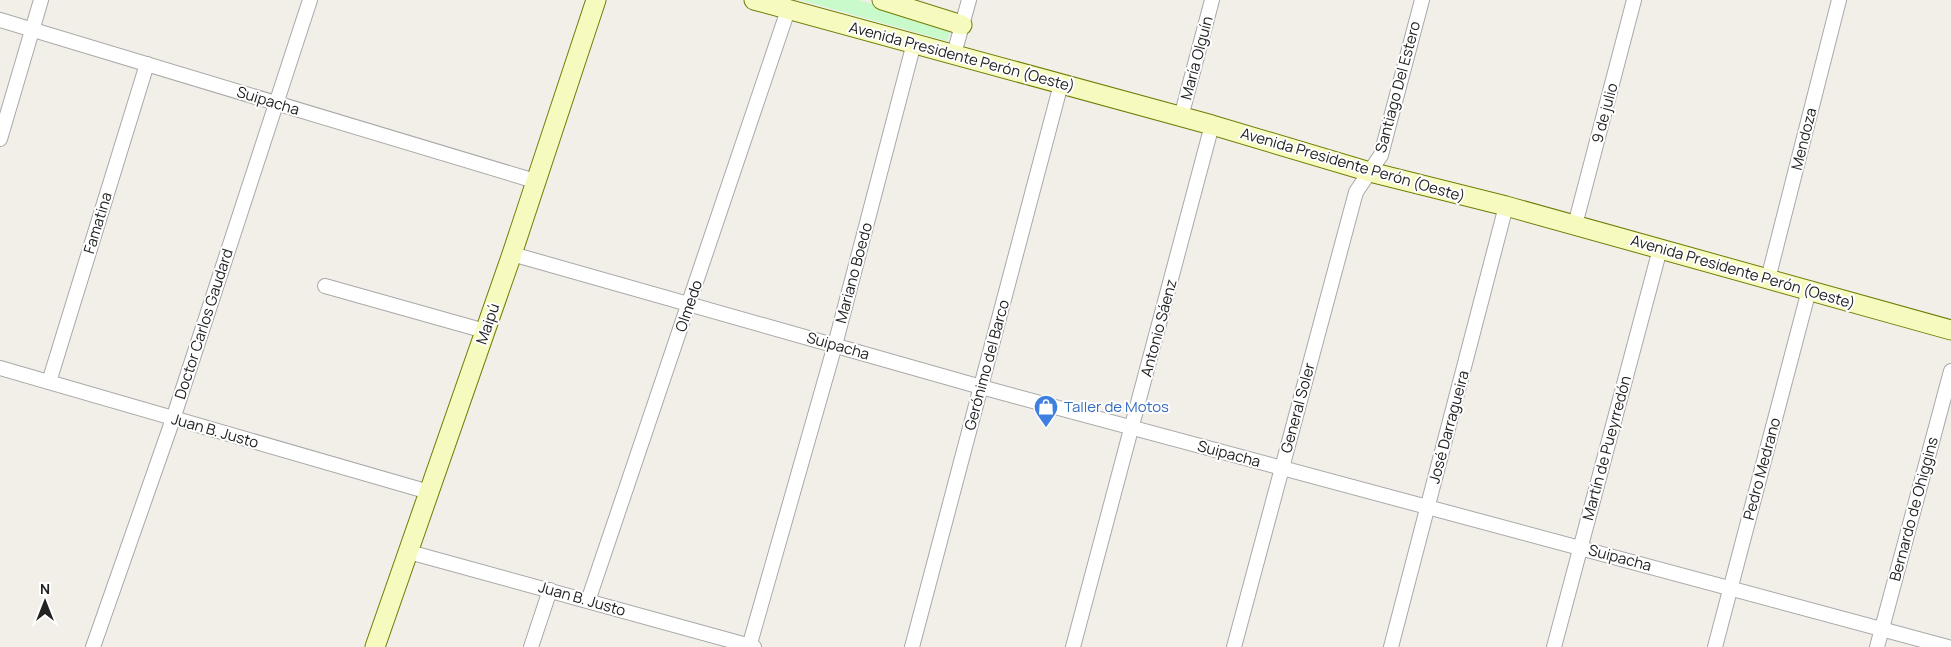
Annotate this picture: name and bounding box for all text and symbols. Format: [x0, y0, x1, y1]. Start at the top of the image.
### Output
street label: María Olguín [1175, 14, 1218, 102]
street label: Avenida Presidente Perón (Oeste) [847, 16, 1077, 97]
street label: Santiago Del Estero [1370, 19, 1425, 155]
street label: 9 de julio [1586, 80, 1623, 145]
street label: Suipacha [234, 81, 302, 120]
street label: Mendoza [1786, 106, 1821, 172]
street label: Avenida Presidente Perón (Oeste) [1238, 122, 1468, 207]
street label: Famatina [78, 189, 117, 256]
street label: Mariano Boedo [830, 220, 877, 326]
street label: Avenida Presidente Perón (Oeste) [1628, 229, 1858, 314]
street label: Doctor Carlos Gaudard [169, 246, 238, 402]
street label: Olmedo [670, 277, 707, 335]
street label: Antonio Sáenz [1135, 277, 1182, 379]
street label: Gerónimo del Barco [959, 297, 1014, 432]
street label: Maipú [471, 300, 504, 347]
street label: Suipacha [804, 327, 872, 364]
street label: General Soler [1275, 360, 1320, 455]
street label: José Darragueira [1423, 368, 1474, 486]
street label: Martín de Pueyrredón [1577, 373, 1636, 523]
shop icon: Taller de Motos [1033, 394, 1059, 428]
place label: Taller de Motos [1064, 396, 1169, 417]
street label: Juan B. Justo [169, 408, 261, 453]
street label: Pedro Medrano [1738, 415, 1785, 522]
street label: Bernardo de Ohiggins [1884, 434, 1943, 583]
street label: Suipacha [1195, 435, 1263, 472]
street label: Suipacha [1586, 539, 1654, 576]
street label: Juan B. Justo [536, 576, 628, 621]
north arrow [20, 577, 70, 627]
text: N [40, 579, 50, 598]

